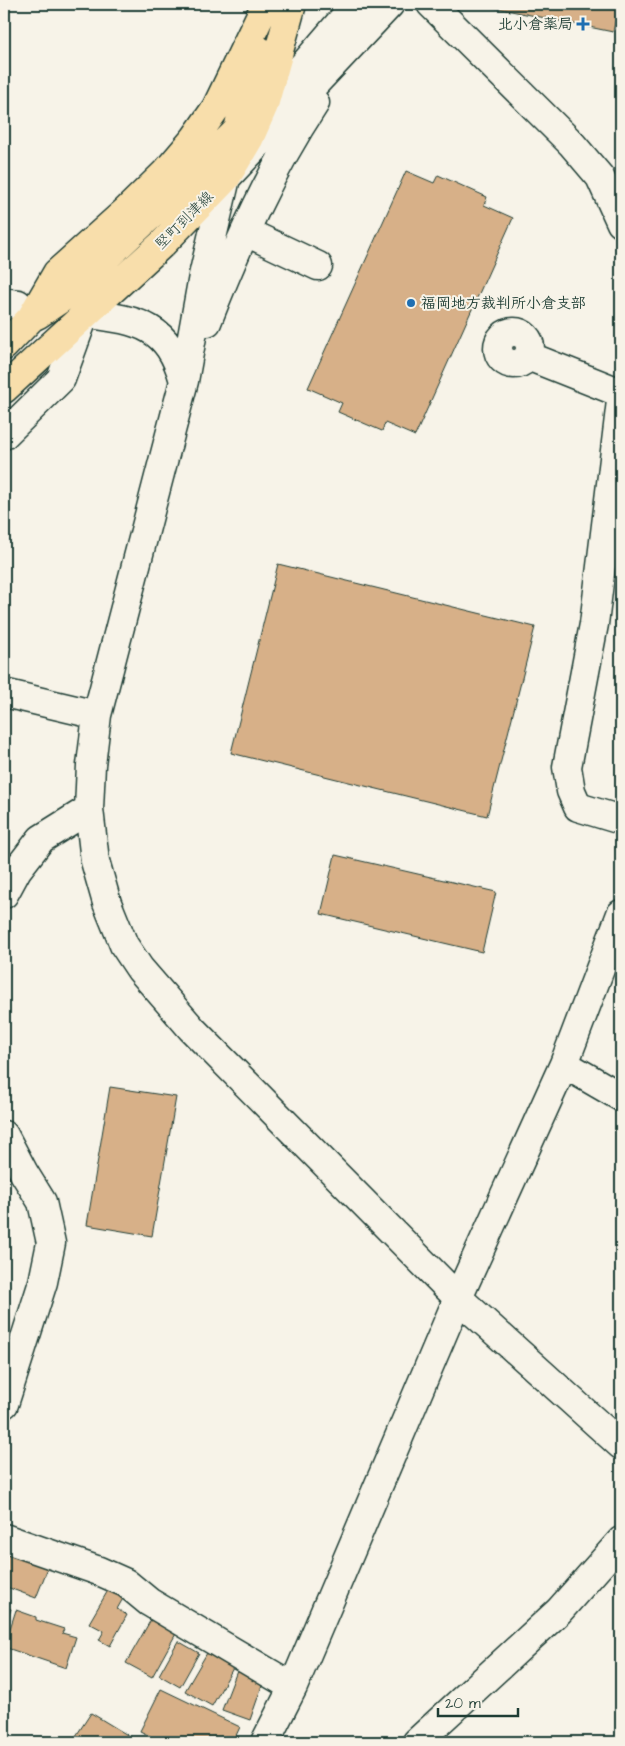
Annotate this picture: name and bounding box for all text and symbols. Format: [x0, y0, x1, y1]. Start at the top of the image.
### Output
place label: 北小倉薬局 [498, 14, 573, 35]
marker: 北小倉薬局 [577, 18, 589, 30]
street label: 堅町到津線 [150, 186, 218, 254]
place label: 福岡地方裁判所小倉支部 [421, 293, 586, 314]
marker: 福岡地方裁判所小倉支部 [405, 297, 417, 309]
scale bar [438, 1686, 518, 1718]
text: 20 m [445, 1693, 481, 1714]

